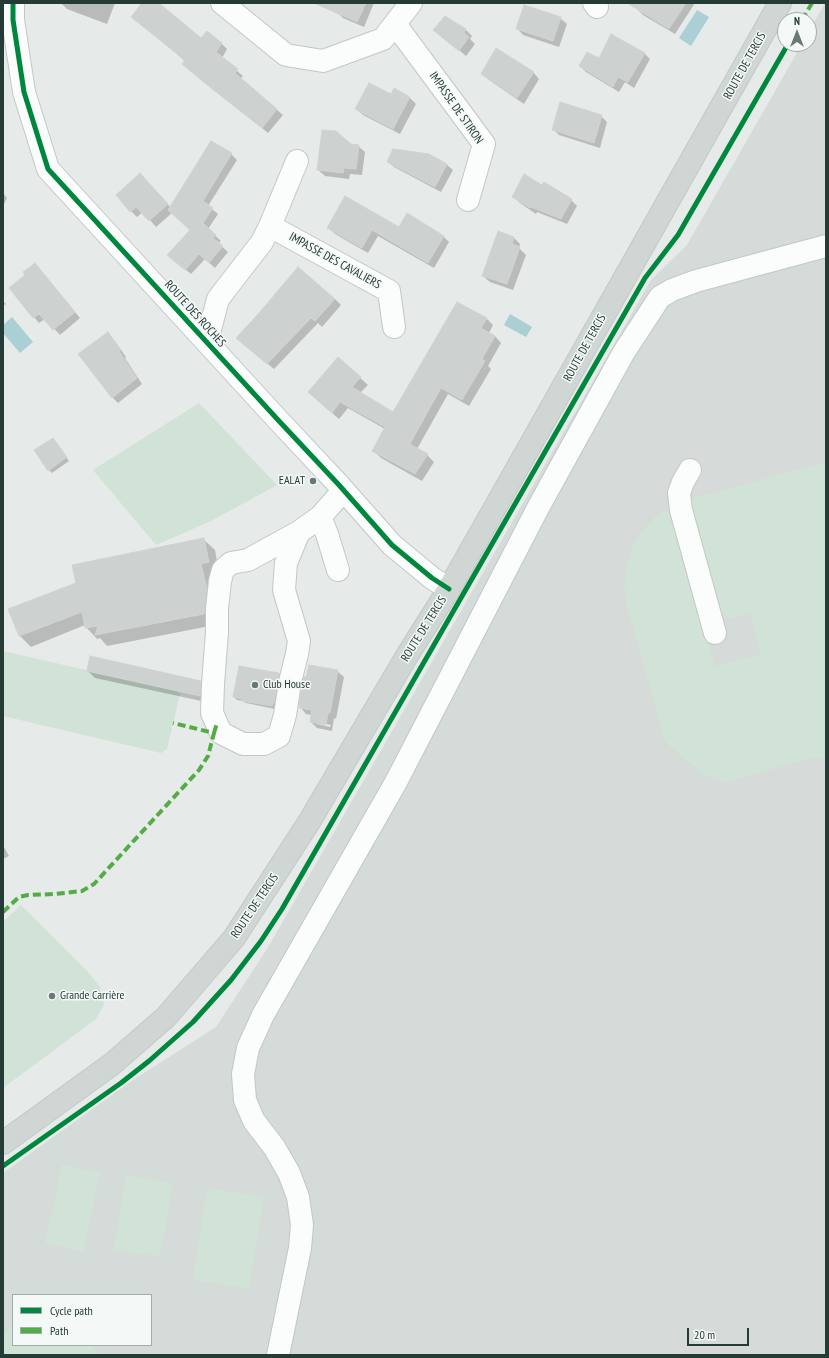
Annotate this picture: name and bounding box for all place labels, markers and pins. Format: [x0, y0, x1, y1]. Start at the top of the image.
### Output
place label: EALAT [279, 474, 305, 488]
marker: EALAT [308, 476, 318, 486]
place label: Club House [263, 678, 310, 692]
marker: Club House [250, 680, 260, 690]
place label: Grande Carrière [60, 989, 124, 1003]
marker: Grande Carrière [47, 991, 57, 1001]

